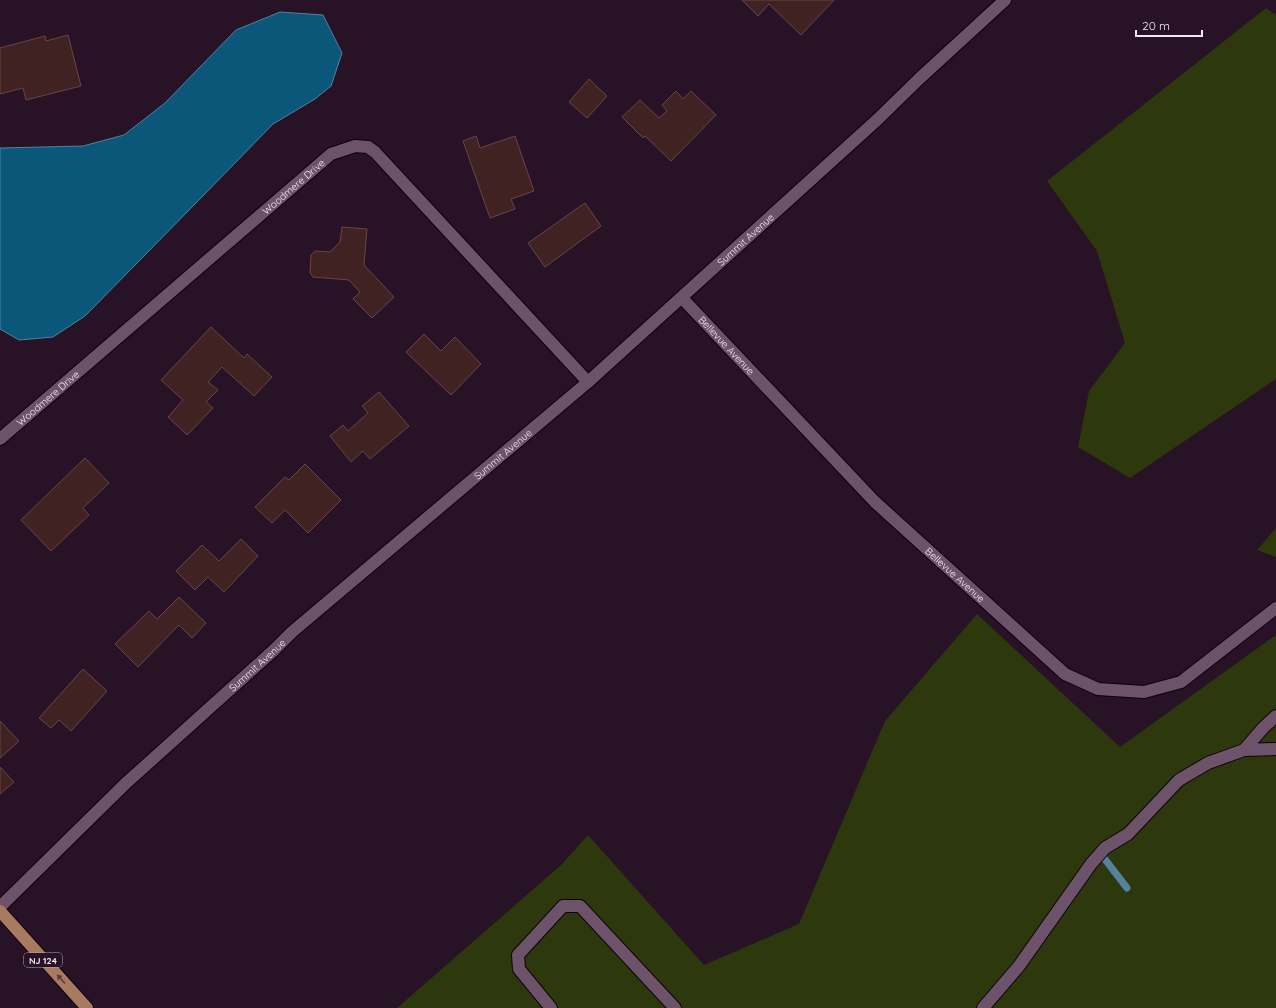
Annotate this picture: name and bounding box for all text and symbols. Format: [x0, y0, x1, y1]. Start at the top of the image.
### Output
scale bar [1136, 12, 1202, 38]
text: 20 m [1142, 18, 1170, 33]
street label: Woodmere Drive [259, 156, 328, 217]
street label: Summit Avenue [714, 210, 777, 268]
street label: Bellevue Avenue [696, 313, 758, 378]
street label: Woodmere Drive [14, 367, 82, 428]
street label: Summit Avenue [471, 426, 535, 482]
street label: Bellevue Avenue [923, 544, 988, 605]
street label: Summit Avenue [226, 636, 288, 694]
road number: NJ 124 [24, 953, 62, 967]
one-way arrow [56, 974, 65, 984]

